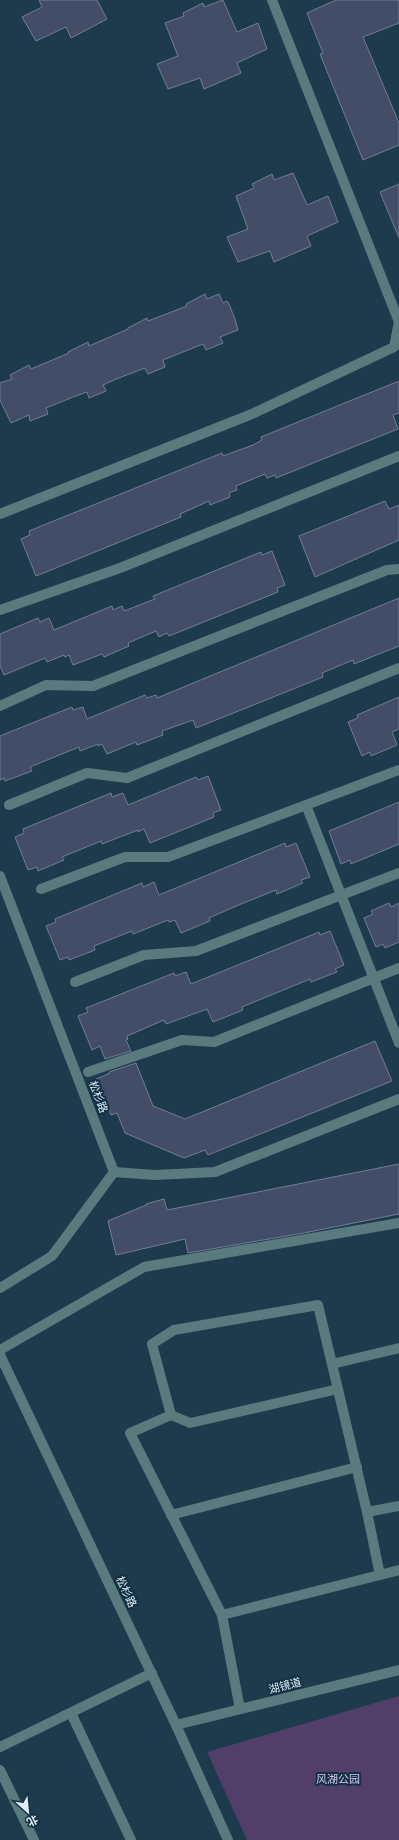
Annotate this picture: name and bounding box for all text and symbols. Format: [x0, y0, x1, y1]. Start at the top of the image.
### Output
street label: 松杉路 [86, 1079, 110, 1115]
street label: 松杉路 [113, 1574, 139, 1610]
street label: 湖镜道 [267, 1676, 303, 1696]
park label: 风湖公园 [316, 1773, 360, 1786]
north arrow [8, 1792, 48, 1832]
text: 北 [24, 1812, 40, 1829]

